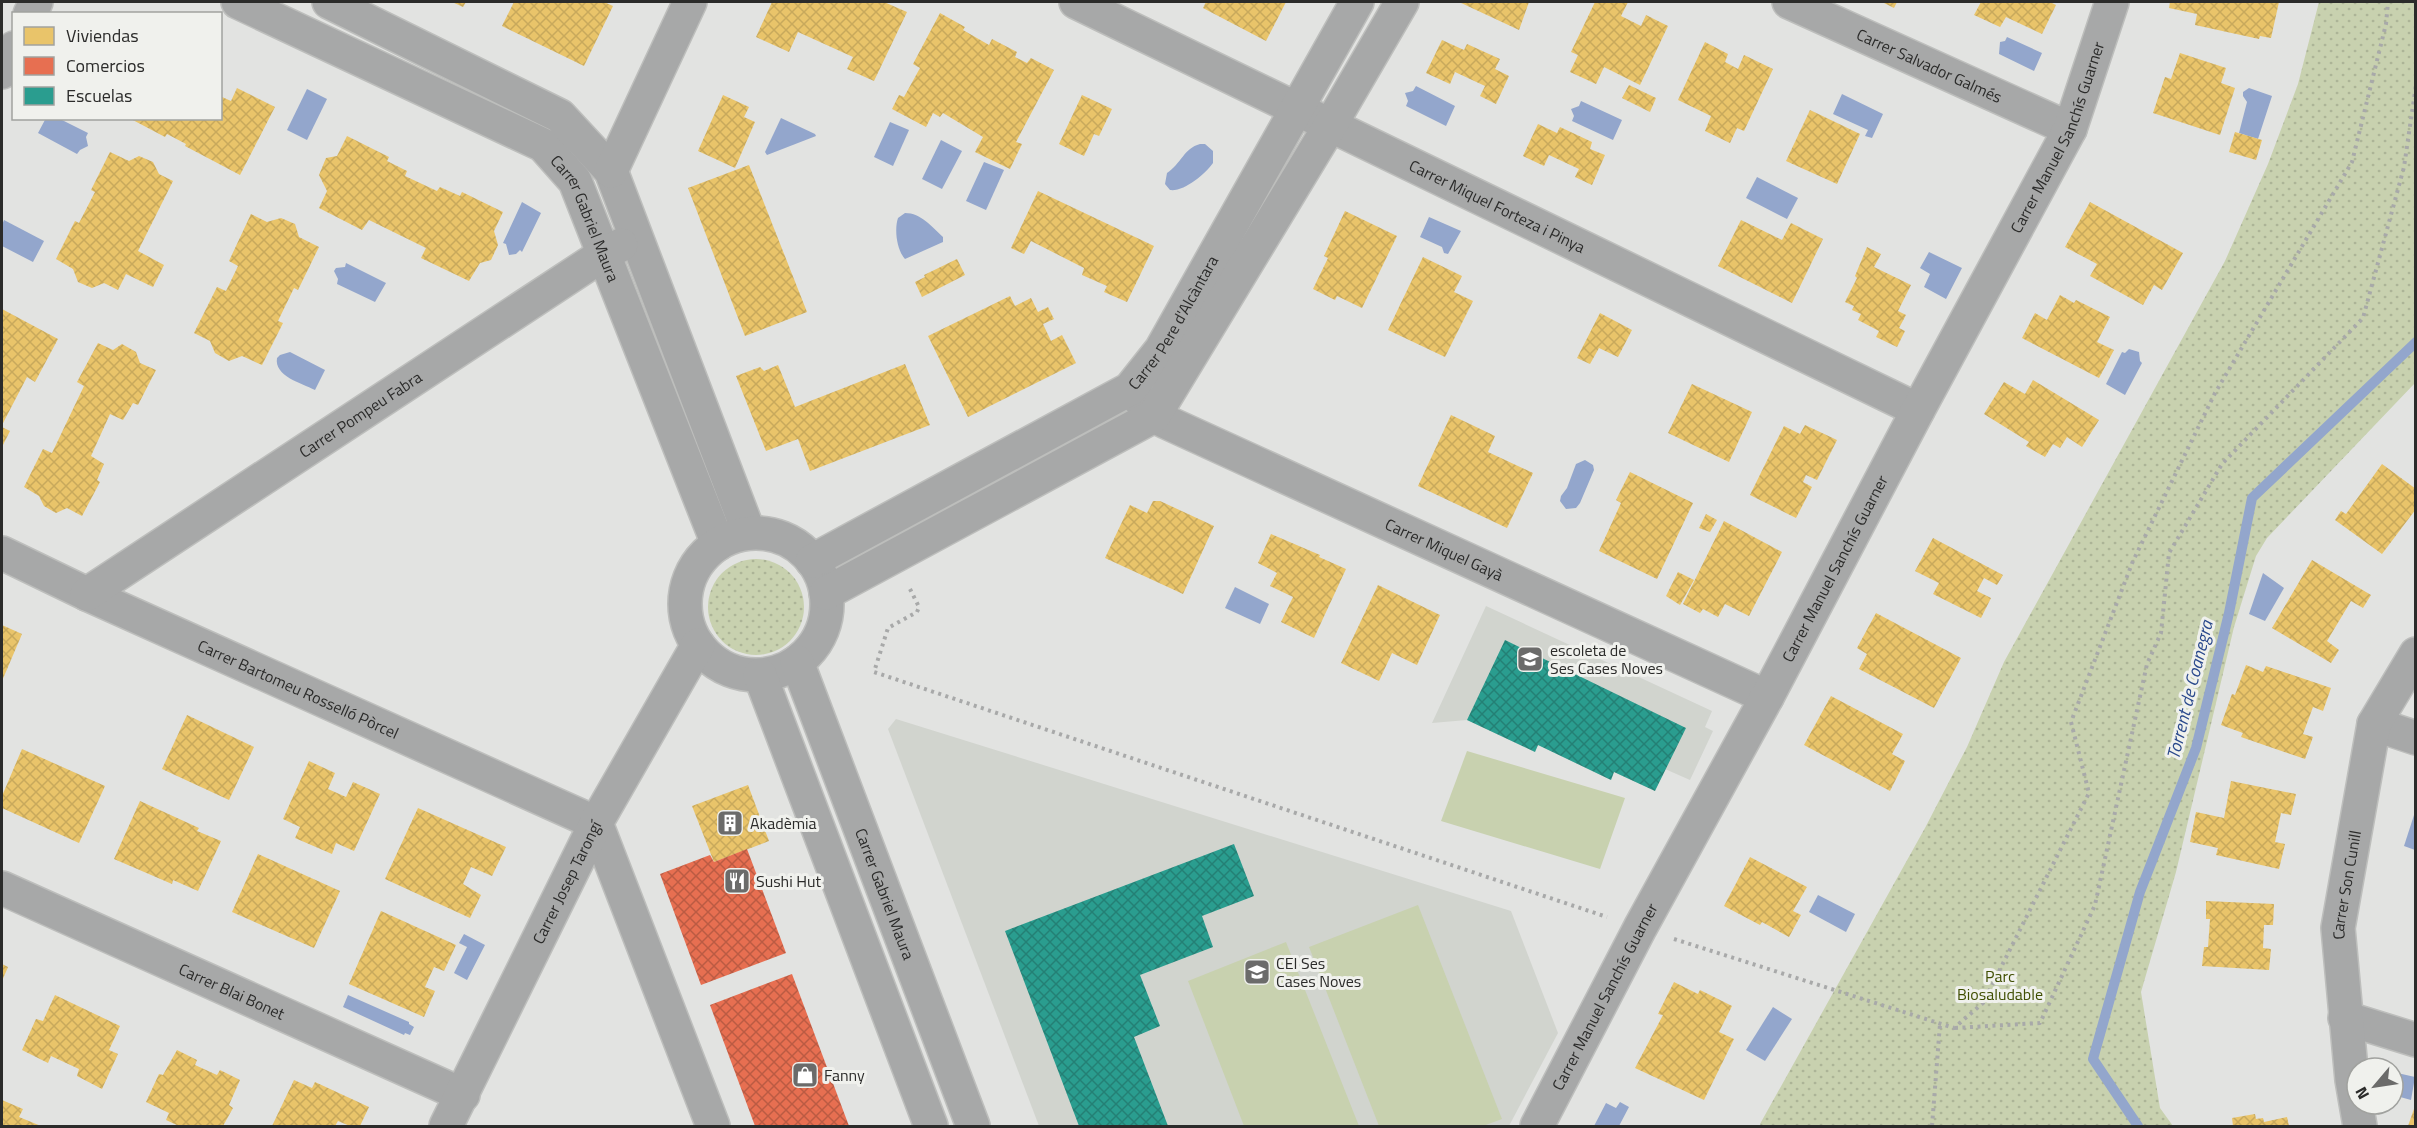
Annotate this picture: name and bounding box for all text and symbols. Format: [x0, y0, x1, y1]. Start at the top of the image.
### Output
legend [12, 12, 222, 120]
text: Viviendas [66, 22, 139, 49]
street label: Carrer Salvador Galmés [1853, 22, 2006, 109]
street label: Carrer Manuel Sanchís Guarner [2004, 38, 2110, 237]
text: Comercios [66, 52, 145, 79]
text: Escuelas [66, 82, 132, 109]
street label: Carrer Gabriel Maura [545, 149, 626, 285]
street label: Carrer Miquel Forteza i Pinya [1405, 153, 1589, 259]
street label: Carrer Pere d'Alcàntara [1122, 251, 1224, 395]
street label: Carrer Pompeu Fabra [294, 365, 426, 464]
street label: Carrer Manuel Sanchís Guarner [1775, 470, 1894, 666]
street label: Carrer Miquel Gayà [1381, 512, 1507, 587]
water label: Torrent de Coanegra [2159, 617, 2220, 762]
street label: Carrer Bartomeu Rosselló Pòrcel [194, 633, 403, 745]
place label: escoleta de Ses Cases Noves [1550, 638, 1663, 680]
school or university icon: escoleta de Ses Cases Noves [1515, 644, 1545, 674]
building icon: Akadèmia [715, 808, 745, 838]
place label: Akadèmia [750, 811, 817, 835]
street label: Carrer Josep Tarongí [526, 815, 608, 948]
street label: Carrer Gabriel Maura [849, 825, 921, 963]
street label: Carrer Son Cunill [2326, 828, 2367, 941]
restaurant icon: Sushi Hut [722, 866, 752, 896]
place label: Sushi Hut [756, 869, 822, 893]
street label: Carrer Manuel Sanchís Guarner [1546, 898, 1664, 1094]
place label: CEI Ses Cases Noves [1276, 951, 1361, 993]
street label: Carrer Blai Bonet [175, 957, 289, 1026]
school or university icon: CEI Ses Cases Noves [1242, 957, 1272, 987]
park label: Parc Biosaludable [1957, 964, 2043, 1006]
north arrow [2345, 1056, 2405, 1116]
shop icon: Fanny [790, 1060, 820, 1090]
place label: Fanny [824, 1063, 865, 1087]
text: N [2349, 1083, 2375, 1104]

